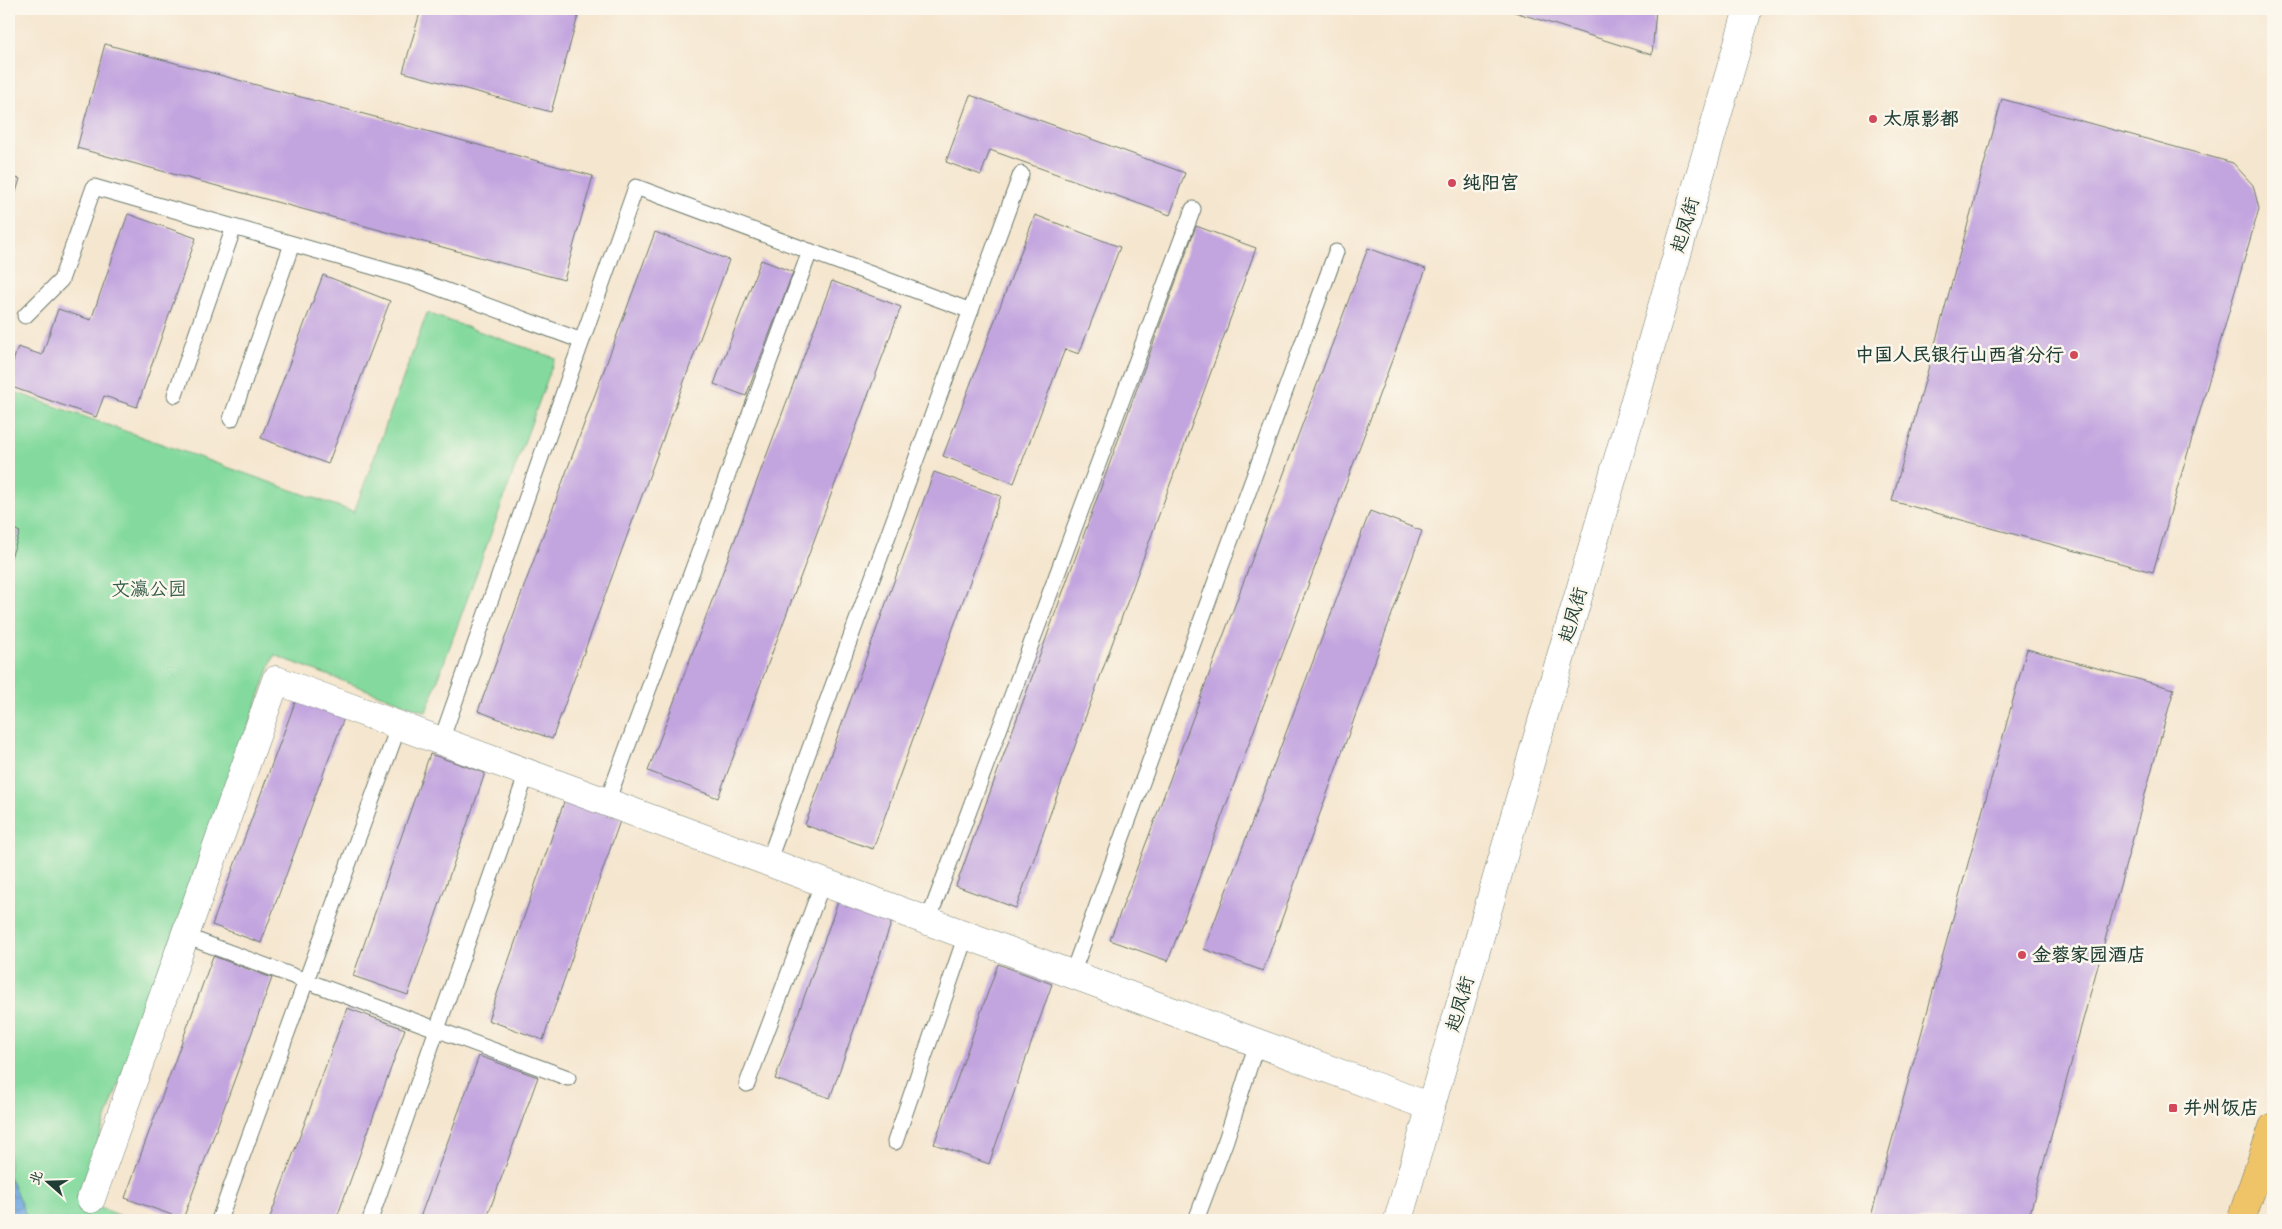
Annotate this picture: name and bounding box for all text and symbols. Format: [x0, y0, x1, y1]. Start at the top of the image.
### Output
place label: 太原影都 [1883, 108, 1959, 130]
marker: 太原影都 [1867, 113, 1879, 125]
place label: 纯阳宫 [1462, 172, 1519, 194]
marker: 纯阳宫 [1446, 177, 1458, 189]
street label: 起凤街 [1667, 195, 1703, 255]
place label: 中国人民银行山西省分行 [1855, 344, 2064, 366]
marker: 中国人民银行山西省分行 [2068, 349, 2080, 361]
park label: 文瀛公园 [111, 578, 187, 600]
street label: 起凤街 [1555, 585, 1591, 645]
place label: 金蓉家园酒店 [2032, 944, 2146, 966]
marker: 金蓉家园酒店 [2016, 949, 2028, 961]
street label: 起凤街 [1442, 974, 1478, 1034]
place label: 并州饭店 [2183, 1097, 2259, 1119]
marker: 并州饭店 [2167, 1102, 2179, 1114]
north arrow [22, 1156, 72, 1206]
text: 北 [26, 1168, 47, 1187]

